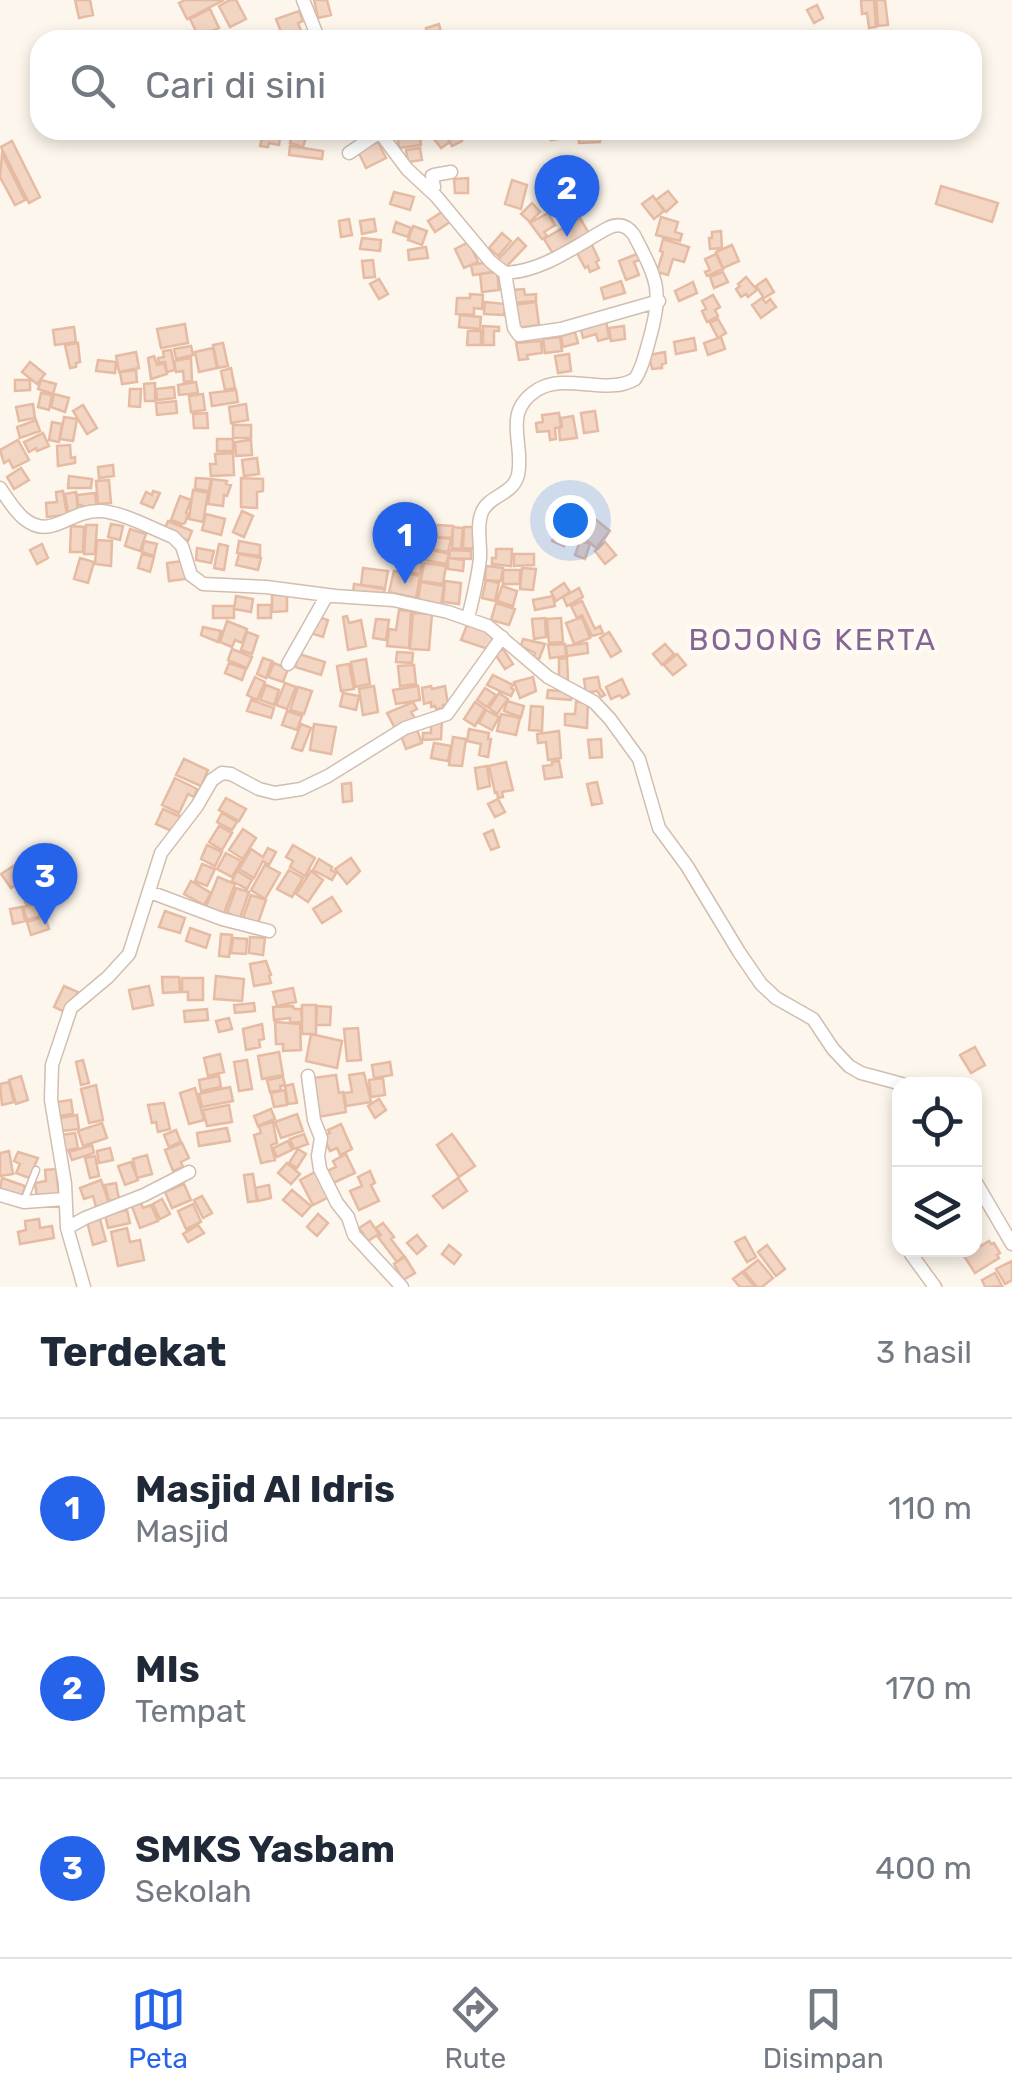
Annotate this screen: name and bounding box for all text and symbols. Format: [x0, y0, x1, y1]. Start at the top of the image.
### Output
search box [30, 30, 982, 140]
icon: search [65, 58, 120, 113]
text: Cari di sini [145, 62, 326, 108]
pin: 2 [534, 154, 600, 237]
your location [545, 495, 596, 546]
pin: 1 [372, 502, 438, 584]
district label: BOJONG KERTA [688, 622, 938, 658]
pin: 3 [12, 842, 78, 925]
map controls [892, 1077, 982, 1257]
button: locate [892, 1077, 982, 1167]
button: layers [892, 1167, 982, 1257]
text: Terdekat [40, 1327, 226, 1377]
text: 3 hasil [876, 1333, 972, 1371]
text: Masjid Al Idris [135, 1466, 395, 1512]
text: 1 [65, 1489, 80, 1527]
text: 110 m [888, 1489, 972, 1527]
text: Masjid [135, 1512, 229, 1550]
text: MIs [135, 1646, 200, 1692]
text: 2 [62, 1669, 83, 1707]
text: 170 m [885, 1669, 972, 1707]
text: Tempat [135, 1692, 246, 1730]
text: SMKS Yasbam [135, 1826, 395, 1872]
text: 3 [62, 1849, 83, 1887]
text: 400 m [875, 1849, 972, 1887]
text: Sekolah [135, 1872, 252, 1910]
tab: Peta [128, 1982, 188, 2075]
tab: Rute [444, 1982, 506, 2075]
tab: Disimpan [763, 1982, 884, 2075]

